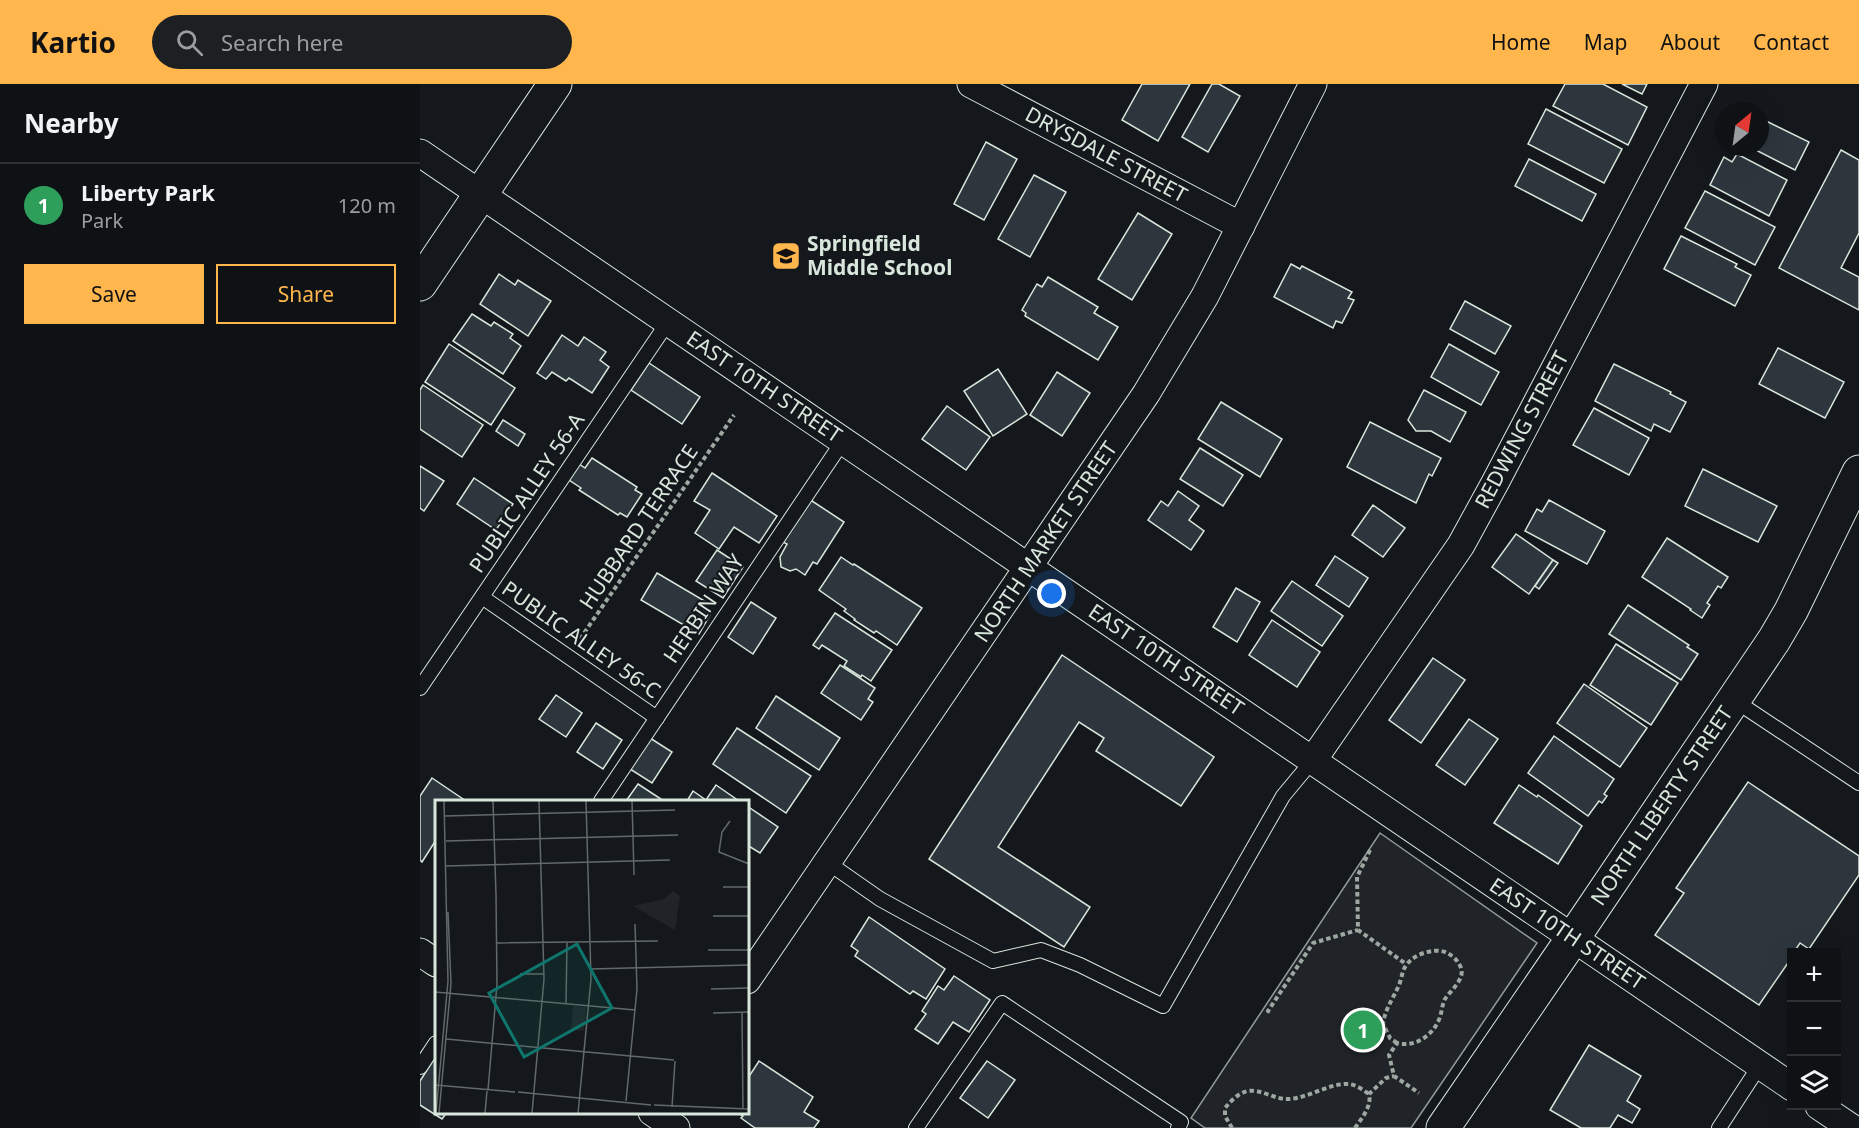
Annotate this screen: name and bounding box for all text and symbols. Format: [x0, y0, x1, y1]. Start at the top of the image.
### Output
search box [152, 15, 572, 69]
text: Kartio [30, 23, 116, 61]
icon: search [173, 26, 206, 59]
text: Search here [221, 27, 343, 57]
text: Home [1491, 28, 1551, 56]
text: Map [1584, 28, 1627, 56]
text: About [1660, 28, 1720, 56]
text: Contact [1753, 28, 1829, 56]
street label: DRYSDALE STREET [1021, 100, 1193, 209]
north arrow [1715, 102, 1769, 156]
text: Nearby [24, 105, 119, 141]
text: Liberty Park [81, 177, 215, 207]
text: 1 [38, 192, 49, 219]
text: 120 m [338, 192, 396, 219]
text: Park [81, 207, 123, 234]
place label: Springfield Middle School [807, 229, 952, 281]
school or university icon: Springfield Middle School [770, 240, 802, 272]
button: Save [24, 264, 204, 324]
button: Share [216, 264, 396, 324]
street label: EAST 10TH STREET [681, 324, 848, 449]
street label: REDWING STREET [1468, 346, 1575, 513]
street label: PUBLIC ALLEY 56-A [462, 407, 590, 578]
street label: NORTH MARKET STREET [967, 435, 1123, 647]
street label: HUBBARD TERRACE [573, 439, 704, 614]
street label: HERBIN WAY [657, 549, 750, 668]
street label: PUBLIC ALLEY 56-C [497, 574, 666, 704]
your location [1037, 579, 1066, 608]
street label: EAST 10TH STREET [1083, 597, 1250, 722]
street label: NORTH LIBERTY STREET [1584, 700, 1739, 911]
inset map [435, 800, 748, 1113]
street label: EAST 10TH STREET [1484, 871, 1651, 996]
map controls [1787, 948, 1841, 1110]
button: + [1787, 948, 1841, 1002]
button: − [1787, 1002, 1841, 1056]
pin: 1 [1344, 1008, 1382, 1052]
button: layers [1787, 1056, 1841, 1110]

